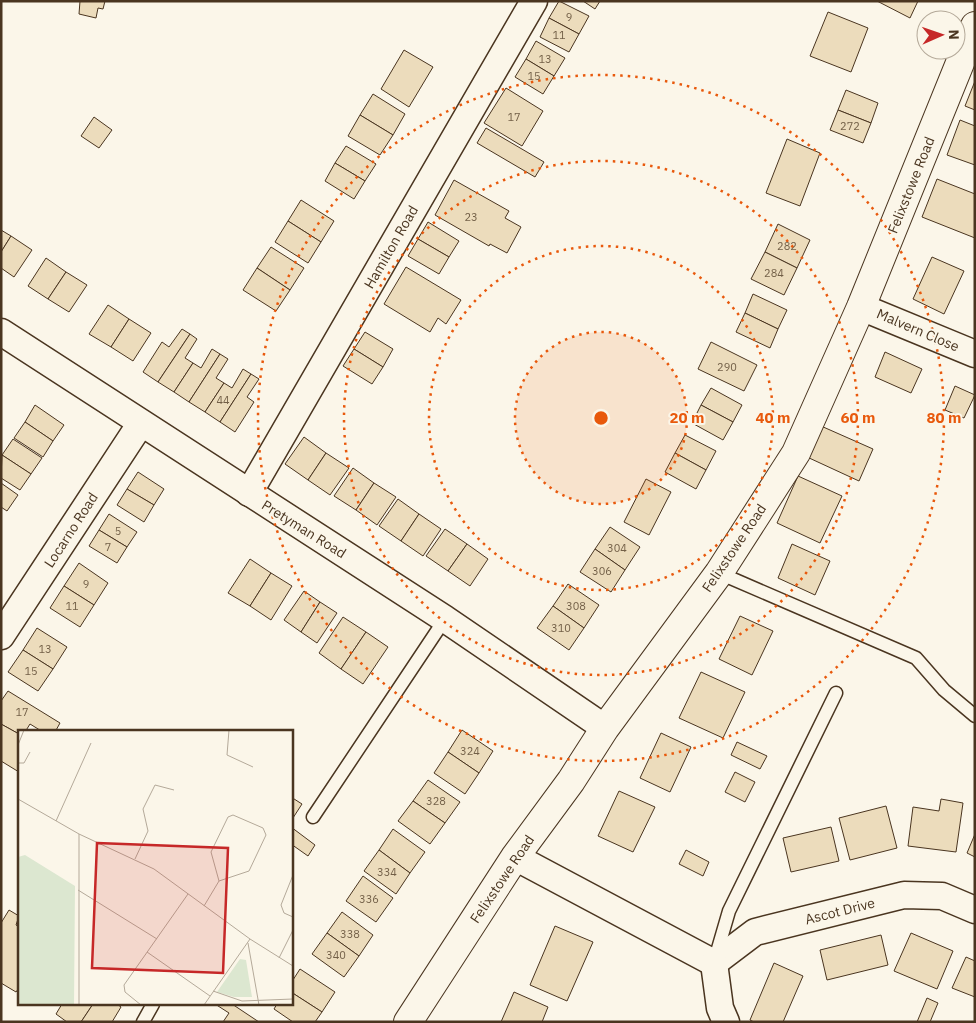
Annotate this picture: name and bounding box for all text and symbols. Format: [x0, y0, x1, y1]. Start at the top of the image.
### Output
house number: 9 [566, 10, 572, 24]
north arrow [916, 10, 966, 60]
house number: 11 [552, 28, 566, 42]
text: N [945, 29, 963, 40]
house number: 13 [538, 52, 552, 66]
house number: 15 [527, 69, 541, 83]
house number: 17 [507, 110, 521, 124]
house number: 272 [840, 119, 860, 133]
street label: Felixstowe Road [883, 134, 939, 236]
street label: Hamilton Road [360, 202, 422, 292]
house number: 23 [464, 210, 478, 224]
house number: 282 [777, 239, 797, 253]
house number: 284 [764, 266, 784, 280]
street label: Malvern Close [874, 304, 962, 356]
house number: 290 [717, 360, 737, 374]
house number: 44 [216, 393, 230, 407]
text: 20 m [670, 408, 704, 427]
text: 40 m [756, 408, 790, 427]
text: 60 m [841, 408, 875, 427]
text: 80 m [927, 408, 961, 427]
centre of rings [592, 409, 610, 427]
street label: Locarno Road [40, 489, 102, 571]
street label: Pretyman Road [258, 496, 350, 562]
street label: Felixstowe Road [698, 500, 770, 596]
house number: 5 [115, 524, 121, 538]
house number: 7 [105, 540, 111, 554]
house number: 304 [607, 541, 627, 555]
house number: 306 [592, 564, 612, 578]
house number: 9 [83, 577, 89, 591]
house number: 11 [65, 599, 79, 613]
house number: 308 [566, 599, 586, 613]
house number: 310 [551, 621, 571, 635]
house number: 13 [38, 642, 52, 656]
house number: 15 [24, 664, 38, 678]
house number: 17 [15, 705, 29, 719]
inset map [18, 730, 292, 1006]
house number: 324 [460, 744, 480, 758]
house number: 328 [426, 794, 446, 808]
street label: Felixstowe Road [466, 831, 538, 927]
house number: 334 [377, 865, 397, 879]
house number: 336 [359, 892, 379, 906]
street label: Ascot Drive [803, 894, 877, 928]
house number: 338 [340, 927, 360, 941]
house number: 340 [326, 948, 346, 962]

